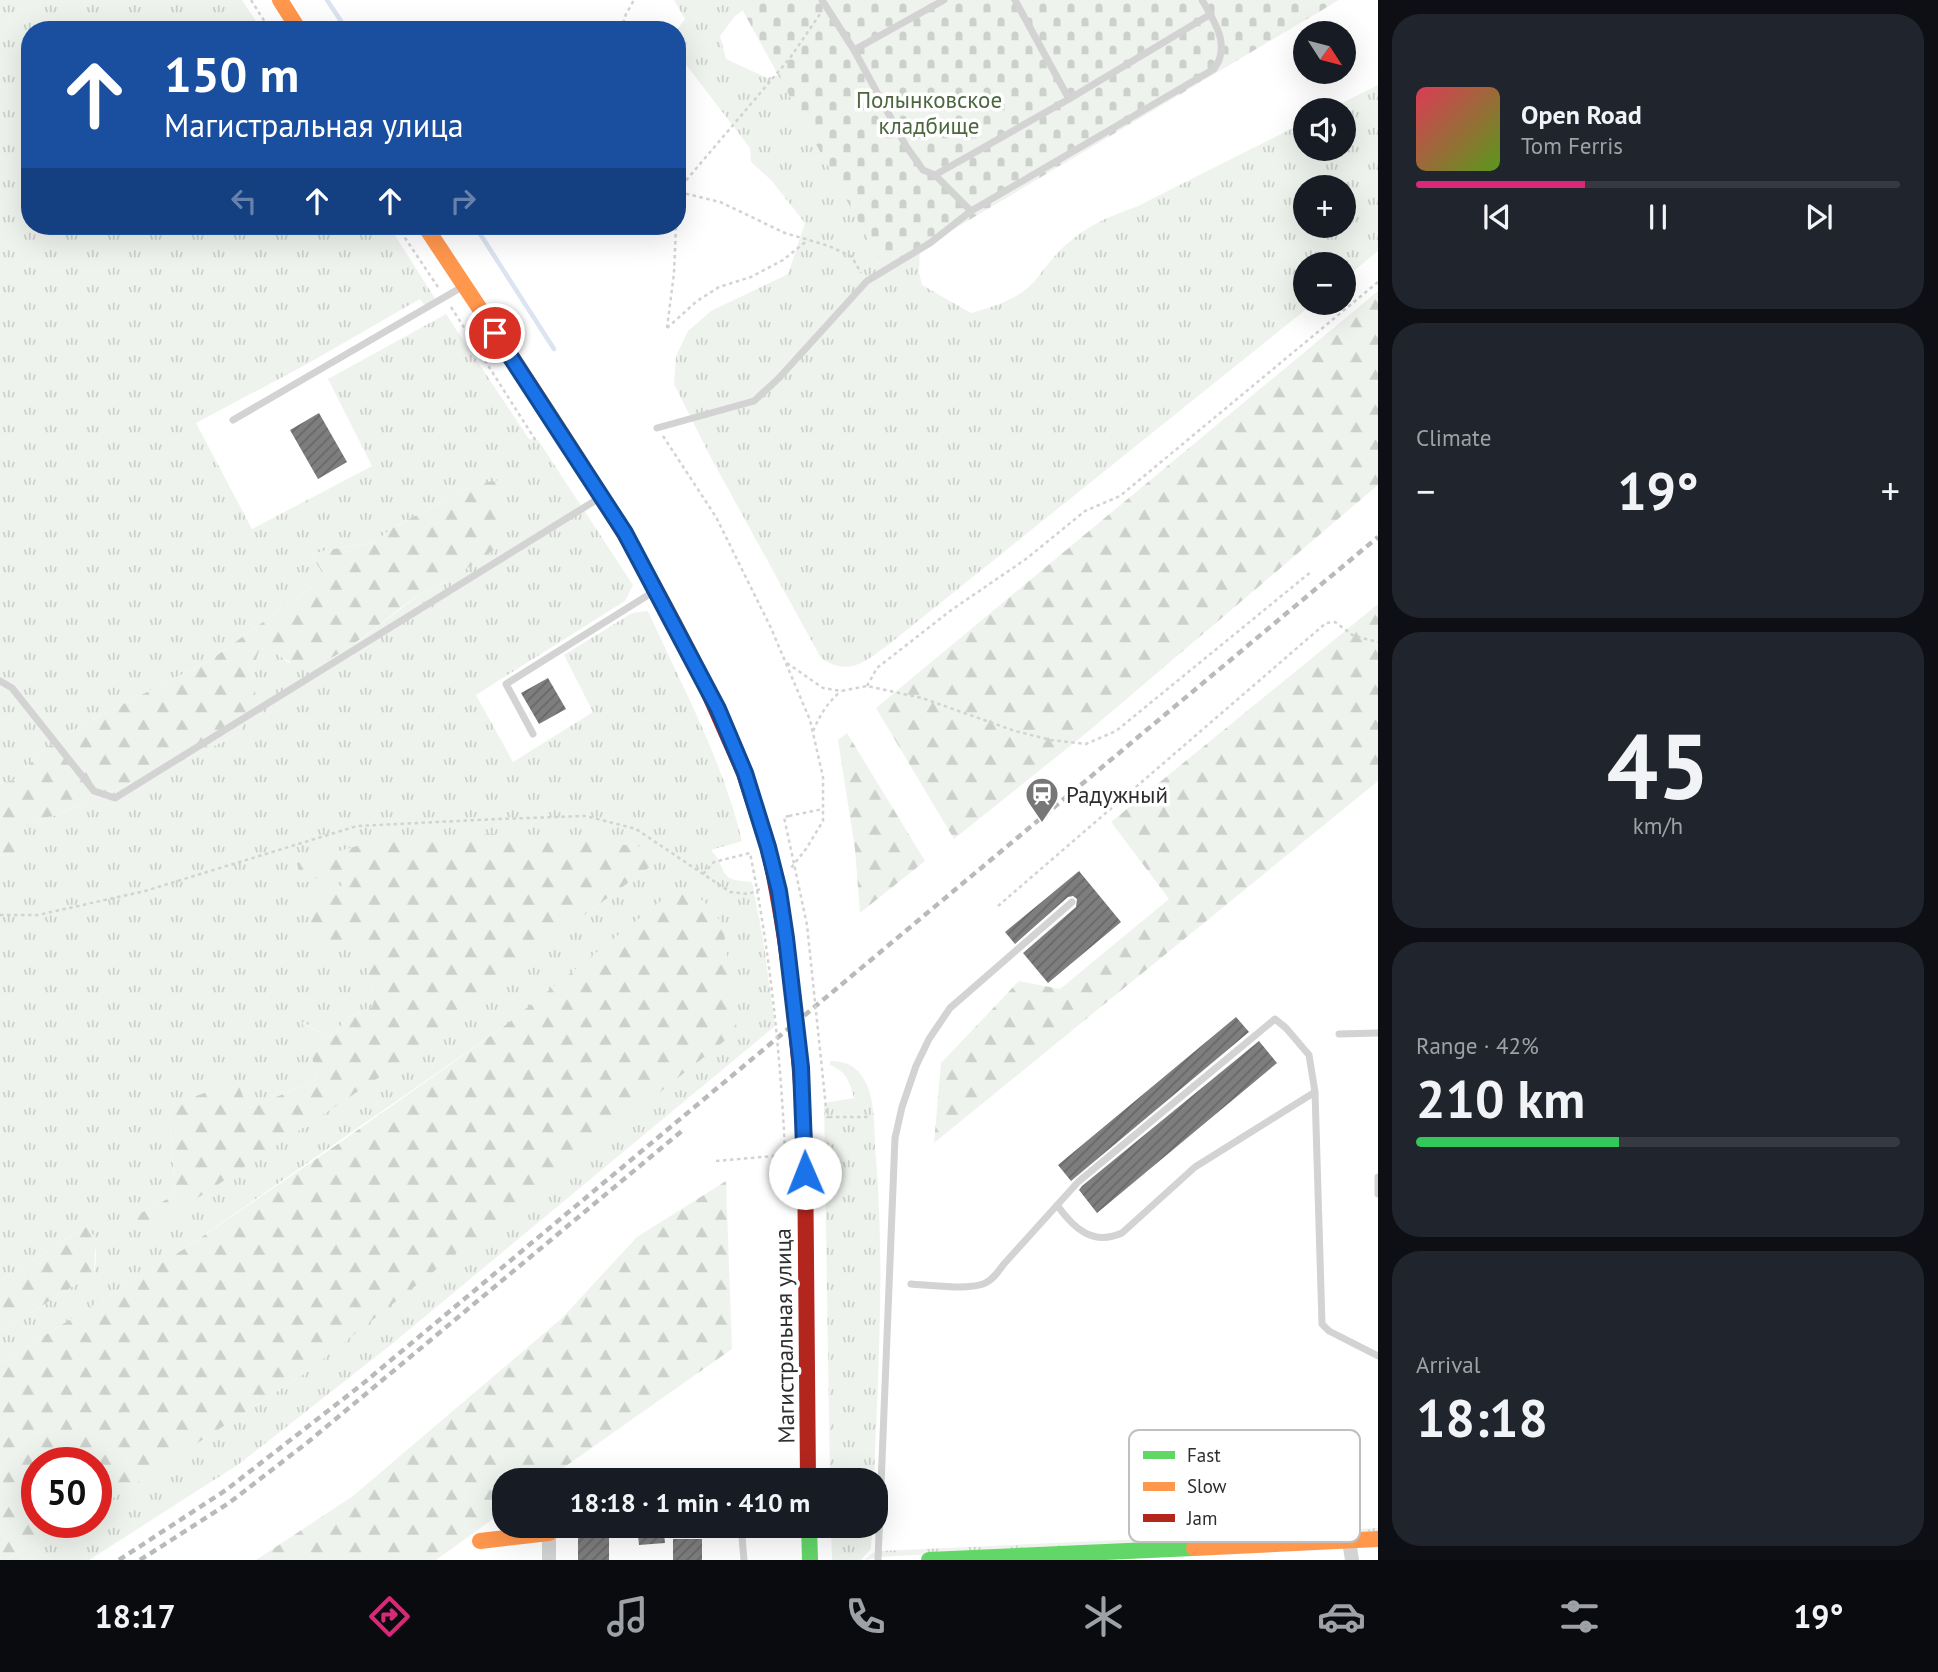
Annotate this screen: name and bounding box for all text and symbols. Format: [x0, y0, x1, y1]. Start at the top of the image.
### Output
north arrow [1293, 21, 1356, 84]
map controls [1293, 21, 1356, 315]
text: 150 m [164, 42, 299, 106]
icon: ahead [49, 49, 140, 140]
park label: Полынковское кладбище [856, 85, 1002, 140]
button: sound [1293, 98, 1356, 161]
text: Open Road [1521, 98, 1642, 131]
text: Магистральная улица [164, 104, 464, 146]
text: Tom Ferris [1521, 131, 1623, 160]
button: + [1293, 175, 1356, 238]
icon: left [225, 182, 263, 220]
icon: ahead [298, 182, 336, 220]
icon: ahead [371, 182, 409, 220]
icon: right [444, 182, 482, 220]
icon: previous [1478, 198, 1516, 236]
icon: pause [1639, 198, 1677, 236]
icon: next [1800, 198, 1838, 236]
button: − [1293, 252, 1356, 315]
pin [465, 303, 525, 363]
icon: arrive [476, 314, 514, 352]
text: Climate [1416, 423, 1491, 452]
text: 19° [1617, 457, 1699, 524]
text: − [1416, 466, 1435, 515]
text: + [1881, 466, 1900, 515]
text: 45 [1606, 706, 1710, 824]
station icon: Радужный [1023, 775, 1061, 824]
place label: Радужный [1066, 780, 1168, 809]
text: km/h [1633, 811, 1683, 840]
text: Range · 42% [1416, 1031, 1539, 1060]
text: 210 km [1416, 1065, 1585, 1132]
position arrow [768, 1136, 842, 1210]
street label: Магистральная улица [768, 1228, 800, 1444]
text: Arrival [1416, 1350, 1480, 1379]
text: 18:18 [1416, 1384, 1548, 1451]
legend [1129, 1430, 1360, 1542]
text: Fast [1187, 1443, 1221, 1467]
speed limit sign: 50 [21, 1447, 112, 1538]
text: Slow [1187, 1474, 1227, 1498]
text: 18:18 · 1 min · 410 m [570, 1486, 810, 1519]
text: Jam [1186, 1506, 1217, 1530]
icon: directions [365, 1592, 414, 1641]
icon: music [603, 1592, 652, 1641]
icon: phone [841, 1592, 890, 1641]
icon: climate [1079, 1592, 1128, 1641]
icon: car [1317, 1592, 1366, 1641]
icon: filters [1555, 1592, 1604, 1641]
text: 18:17 [95, 1595, 176, 1637]
text: 19° [1793, 1595, 1843, 1637]

